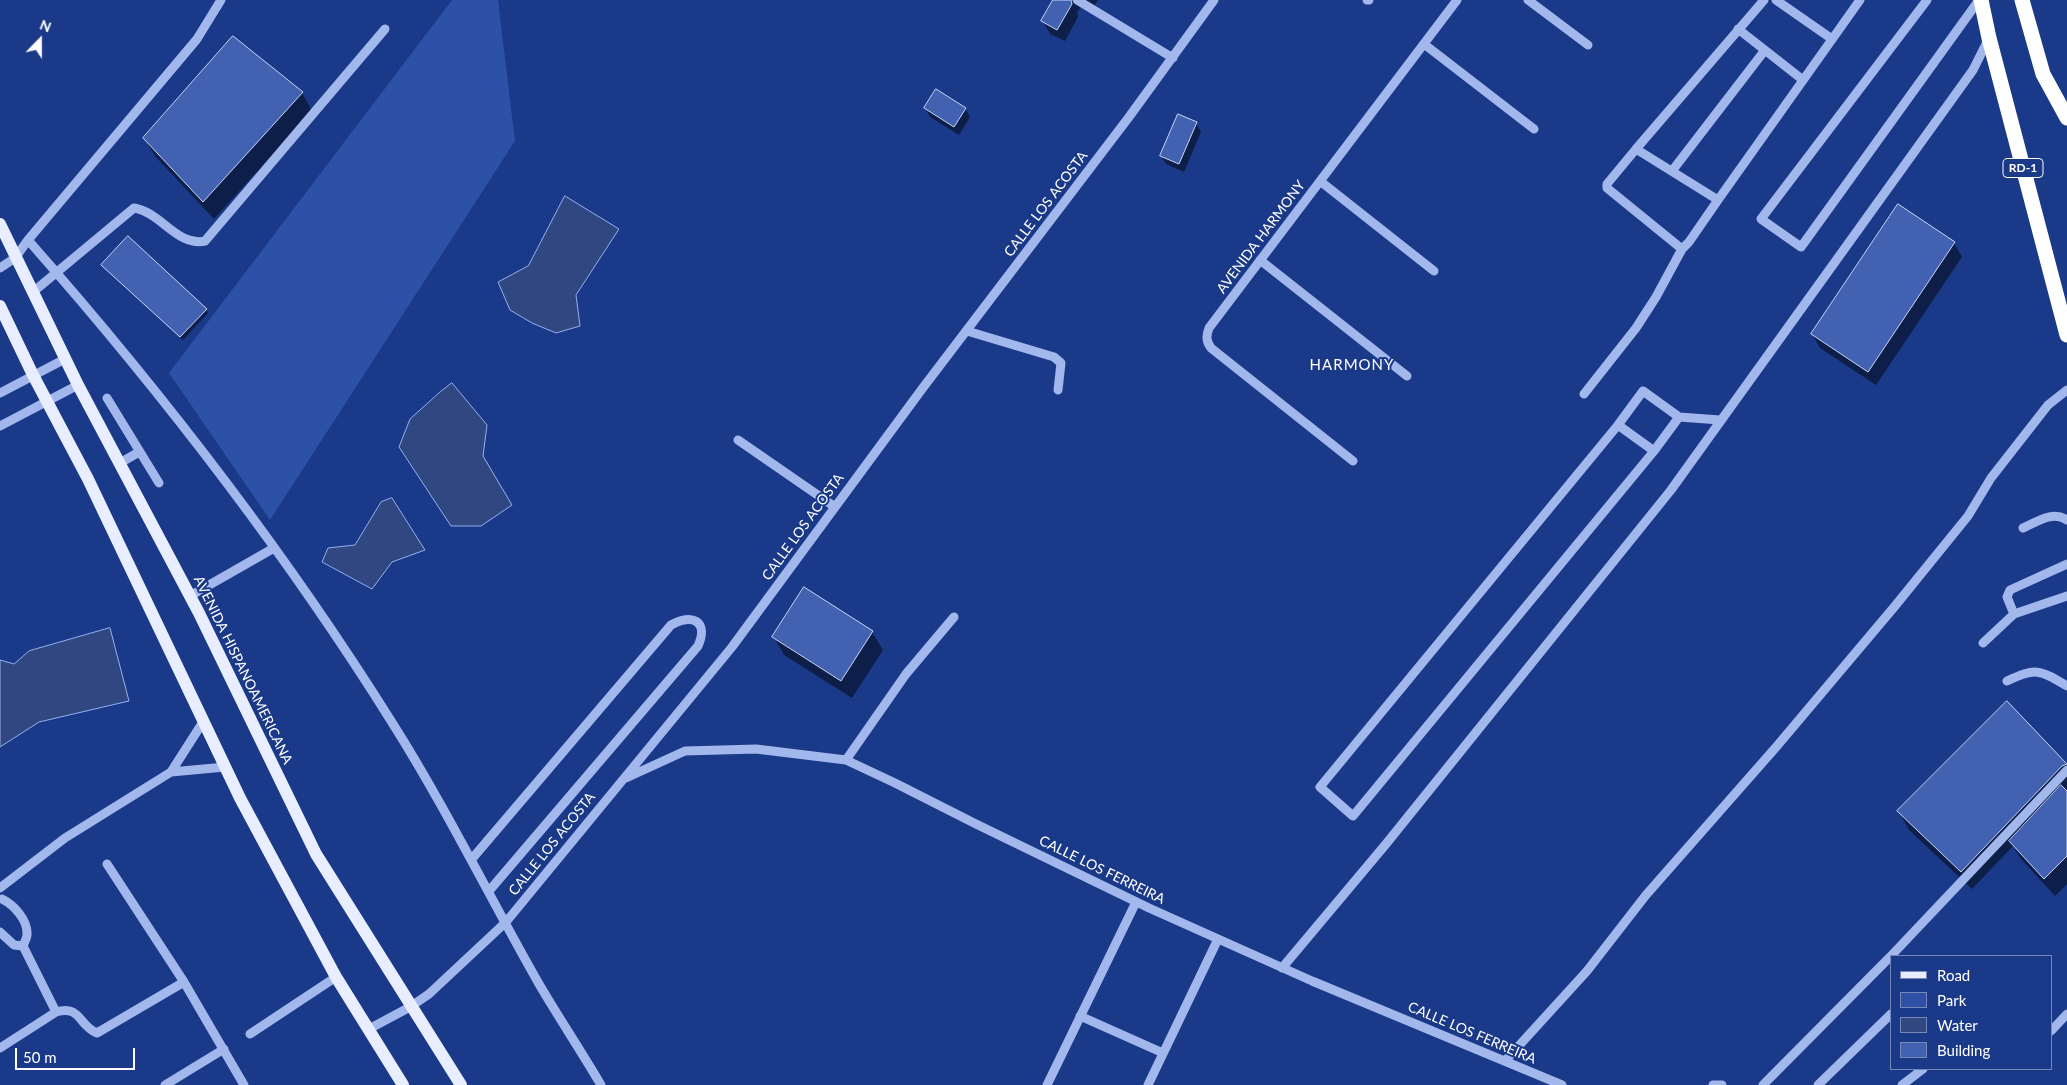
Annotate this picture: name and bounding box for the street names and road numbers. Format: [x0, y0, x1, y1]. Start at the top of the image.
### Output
street label: CALLE LOS ACOSTA [1001, 148, 1091, 260]
road number: RD-1 [2003, 158, 2043, 178]
street label: AVENIDA HARMONY [1213, 177, 1309, 297]
street label: CALLE LOS ACOSTA [759, 470, 847, 584]
street label: AVENIDA HISPANOAMERICANA [190, 573, 296, 767]
street label: CALLE LOS ACOSTA [505, 789, 599, 899]
street label: CALLE LOS FERREIRA [1036, 832, 1168, 908]
street label: CALLE LOS FERREIRA [1405, 998, 1539, 1068]

